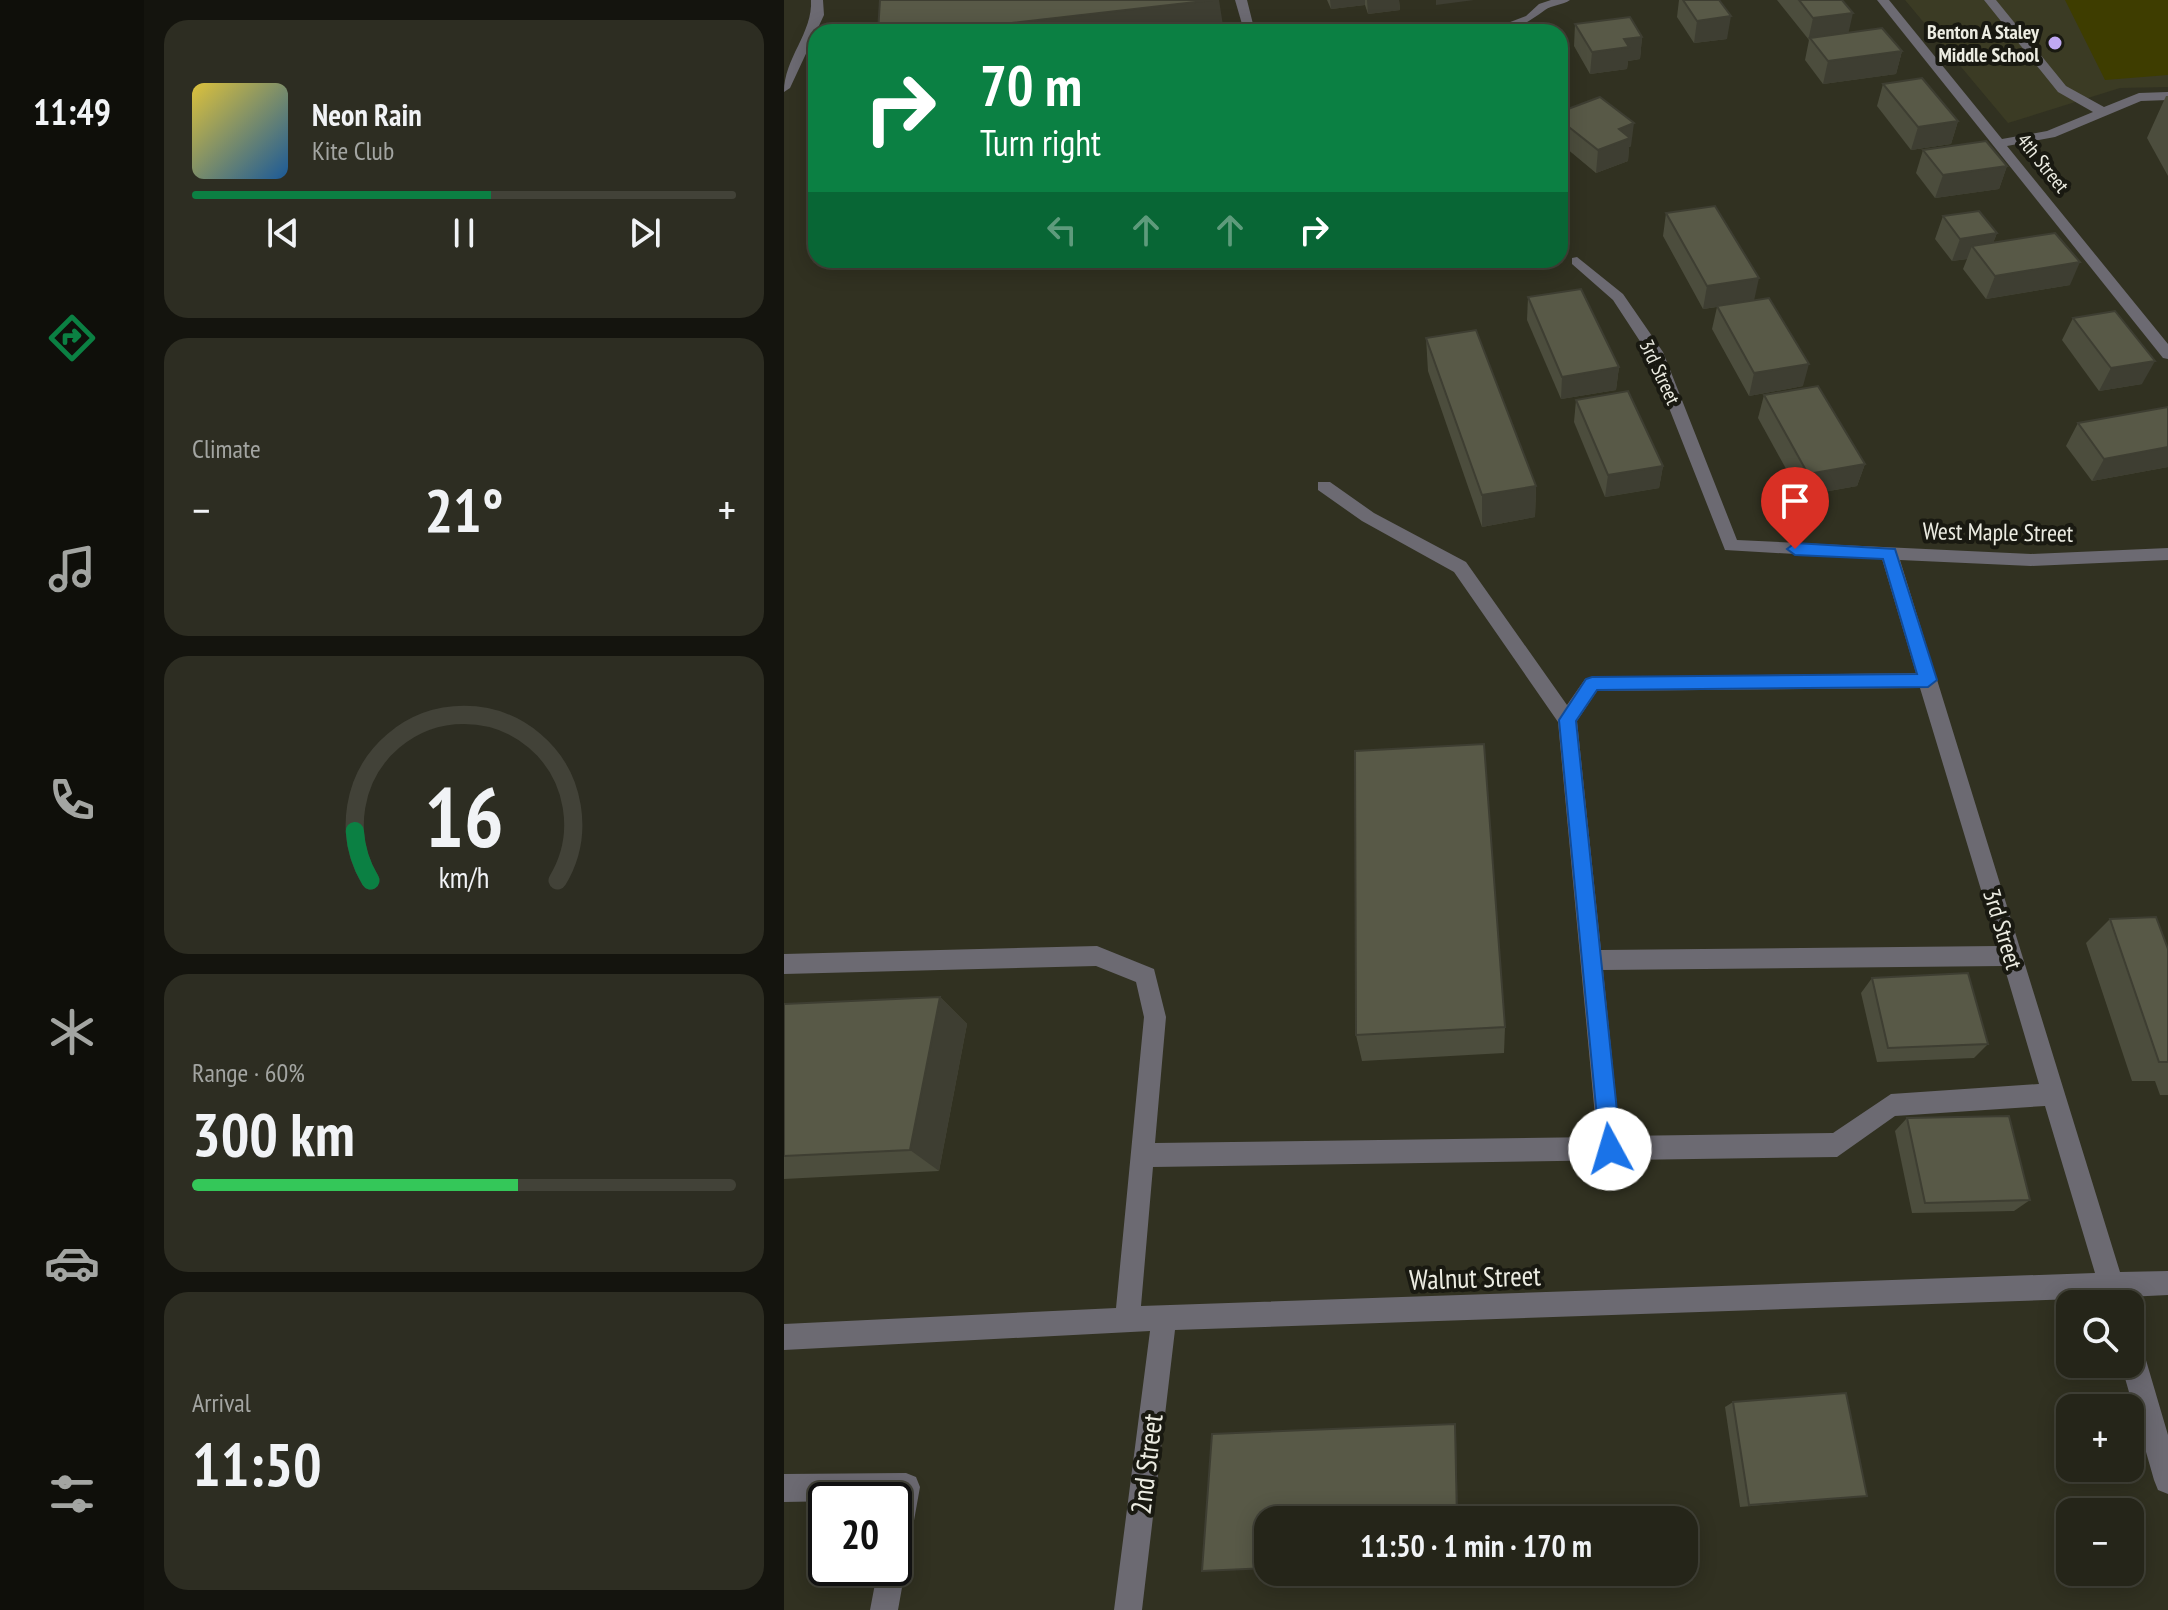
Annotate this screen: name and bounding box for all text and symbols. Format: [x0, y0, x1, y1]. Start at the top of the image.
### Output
place label: Benton A Staley Middle School [1927, 19, 2040, 68]
marker: Benton A Staley Middle School [2046, 34, 2064, 52]
text: 70 m [980, 49, 1082, 121]
icon: right [848, 56, 952, 160]
text: 11:49 [33, 88, 111, 135]
text: Neon Rain [312, 95, 422, 134]
text: Turn right [980, 119, 1101, 166]
street label: 4th Street [2011, 128, 2075, 198]
text: Kite Club [312, 134, 394, 167]
icon: left [1040, 208, 1084, 252]
icon: ahead [1124, 208, 1168, 252]
icon: ahead [1208, 208, 1252, 252]
icon: right [1292, 208, 1336, 252]
icon: previous [261, 211, 305, 255]
icon: pause [442, 211, 486, 255]
icon: next [623, 211, 667, 255]
icon: directions [44, 310, 100, 366]
street label: 3rd Street [1634, 335, 1687, 409]
text: Climate [192, 432, 261, 465]
pin [1761, 467, 1829, 549]
text: 21° [424, 471, 504, 549]
icon: arrive [1773, 479, 1817, 523]
text: − [192, 481, 210, 538]
text: + [718, 481, 736, 538]
street label: West Maple Street [1922, 515, 2074, 549]
icon: music [44, 541, 100, 597]
text: 16 [424, 762, 504, 870]
icon: phone [44, 772, 100, 828]
text: km/h [439, 859, 489, 896]
street label: 3rd Street [1976, 885, 2030, 973]
icon: climate [44, 1004, 100, 1060]
text: Range · 60% [192, 1056, 305, 1089]
text: 300 km [192, 1095, 355, 1173]
position arrow [1568, 1107, 1652, 1191]
icon: car [44, 1235, 100, 1291]
street label: Walnut Street [1409, 1256, 1542, 1298]
map controls [2056, 1290, 2144, 1586]
button: search [2056, 1290, 2144, 1378]
text: Arrival [192, 1386, 251, 1419]
button: + [2056, 1394, 2144, 1482]
street label: 2nd Street [1121, 1411, 1171, 1516]
text: 11:50 [192, 1425, 322, 1503]
icon: filters [44, 1466, 100, 1522]
speed limit sign: 20 [808, 1482, 912, 1586]
button: − [2056, 1498, 2144, 1586]
text: 11:50 · 1 min · 170 m [1360, 1526, 1592, 1565]

